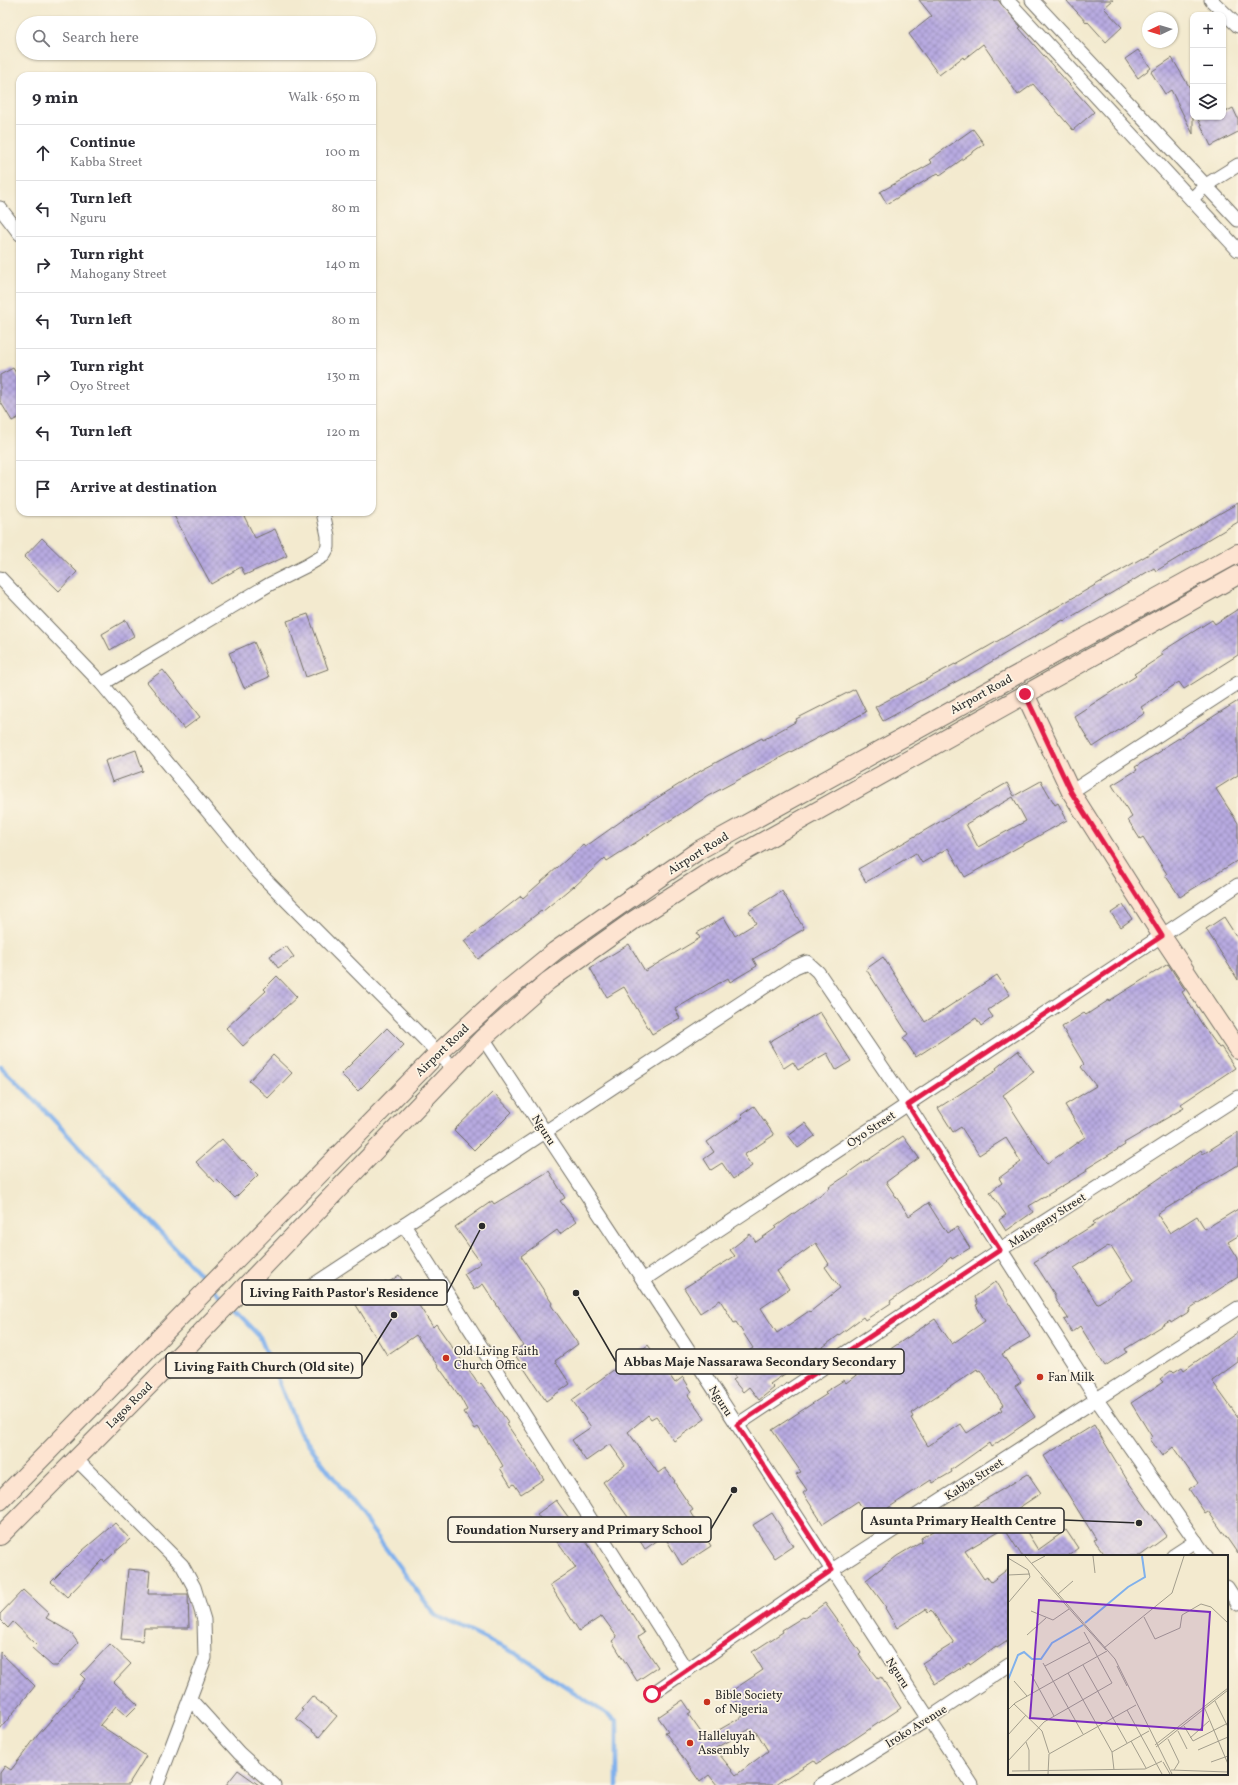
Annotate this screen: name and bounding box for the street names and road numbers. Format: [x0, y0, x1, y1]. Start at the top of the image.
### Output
street label: Airport Road [947, 671, 1016, 719]
street label: Airport Road [665, 829, 732, 879]
street label: Airport Road [412, 1021, 473, 1080]
street label: Oyo Street [844, 1108, 899, 1152]
street label: Nguru [527, 1112, 559, 1149]
street label: Mahogany Street [1006, 1190, 1089, 1252]
street label: Lagos Road [103, 1379, 157, 1433]
street label: Nguru [704, 1383, 736, 1420]
street label: Kabba Street [942, 1455, 1007, 1505]
street label: Nguru [881, 1655, 913, 1692]
street label: Iroko Avenue [883, 1701, 951, 1752]

